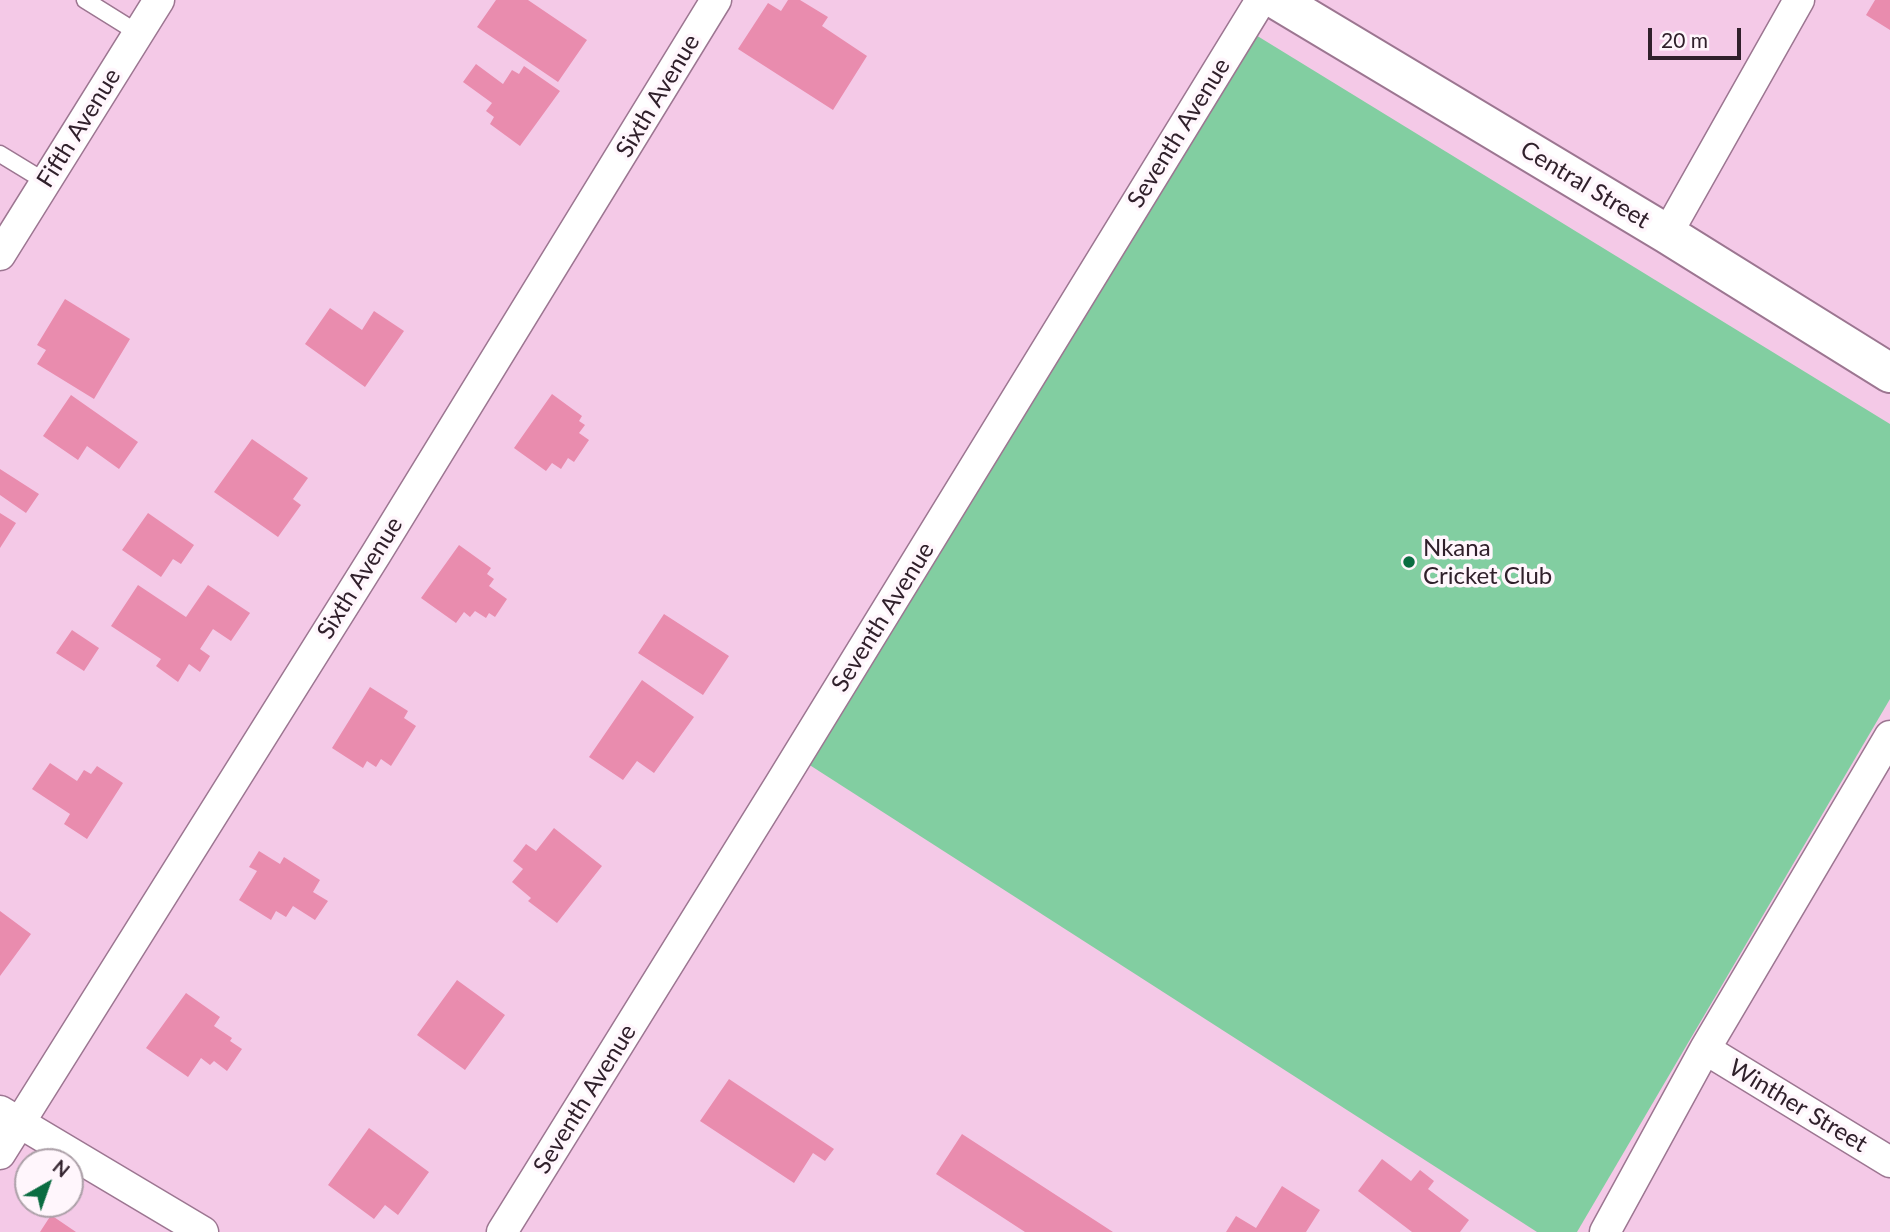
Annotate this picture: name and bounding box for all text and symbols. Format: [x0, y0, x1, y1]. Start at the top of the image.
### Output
scale bar [1652, 14, 1745, 58]
text: 20 m [1661, 27, 1708, 52]
street label: Sixth Avenue [610, 29, 706, 163]
street label: Seventh Avenue [1122, 53, 1236, 213]
street label: Fifth Avenue [31, 63, 127, 193]
street label: Central Street [1515, 135, 1655, 235]
street label: Sixth Avenue [311, 512, 409, 644]
place label: Nkana Cricket Club [1423, 534, 1552, 590]
street label: Seventh Avenue [826, 537, 940, 697]
marker: Nkana Cricket Club [1401, 554, 1417, 570]
street label: Seventh Avenue [528, 1019, 642, 1179]
street label: Winther Street [1724, 1053, 1872, 1159]
north arrow [14, 1148, 84, 1218]
text: N [49, 1155, 75, 1182]

